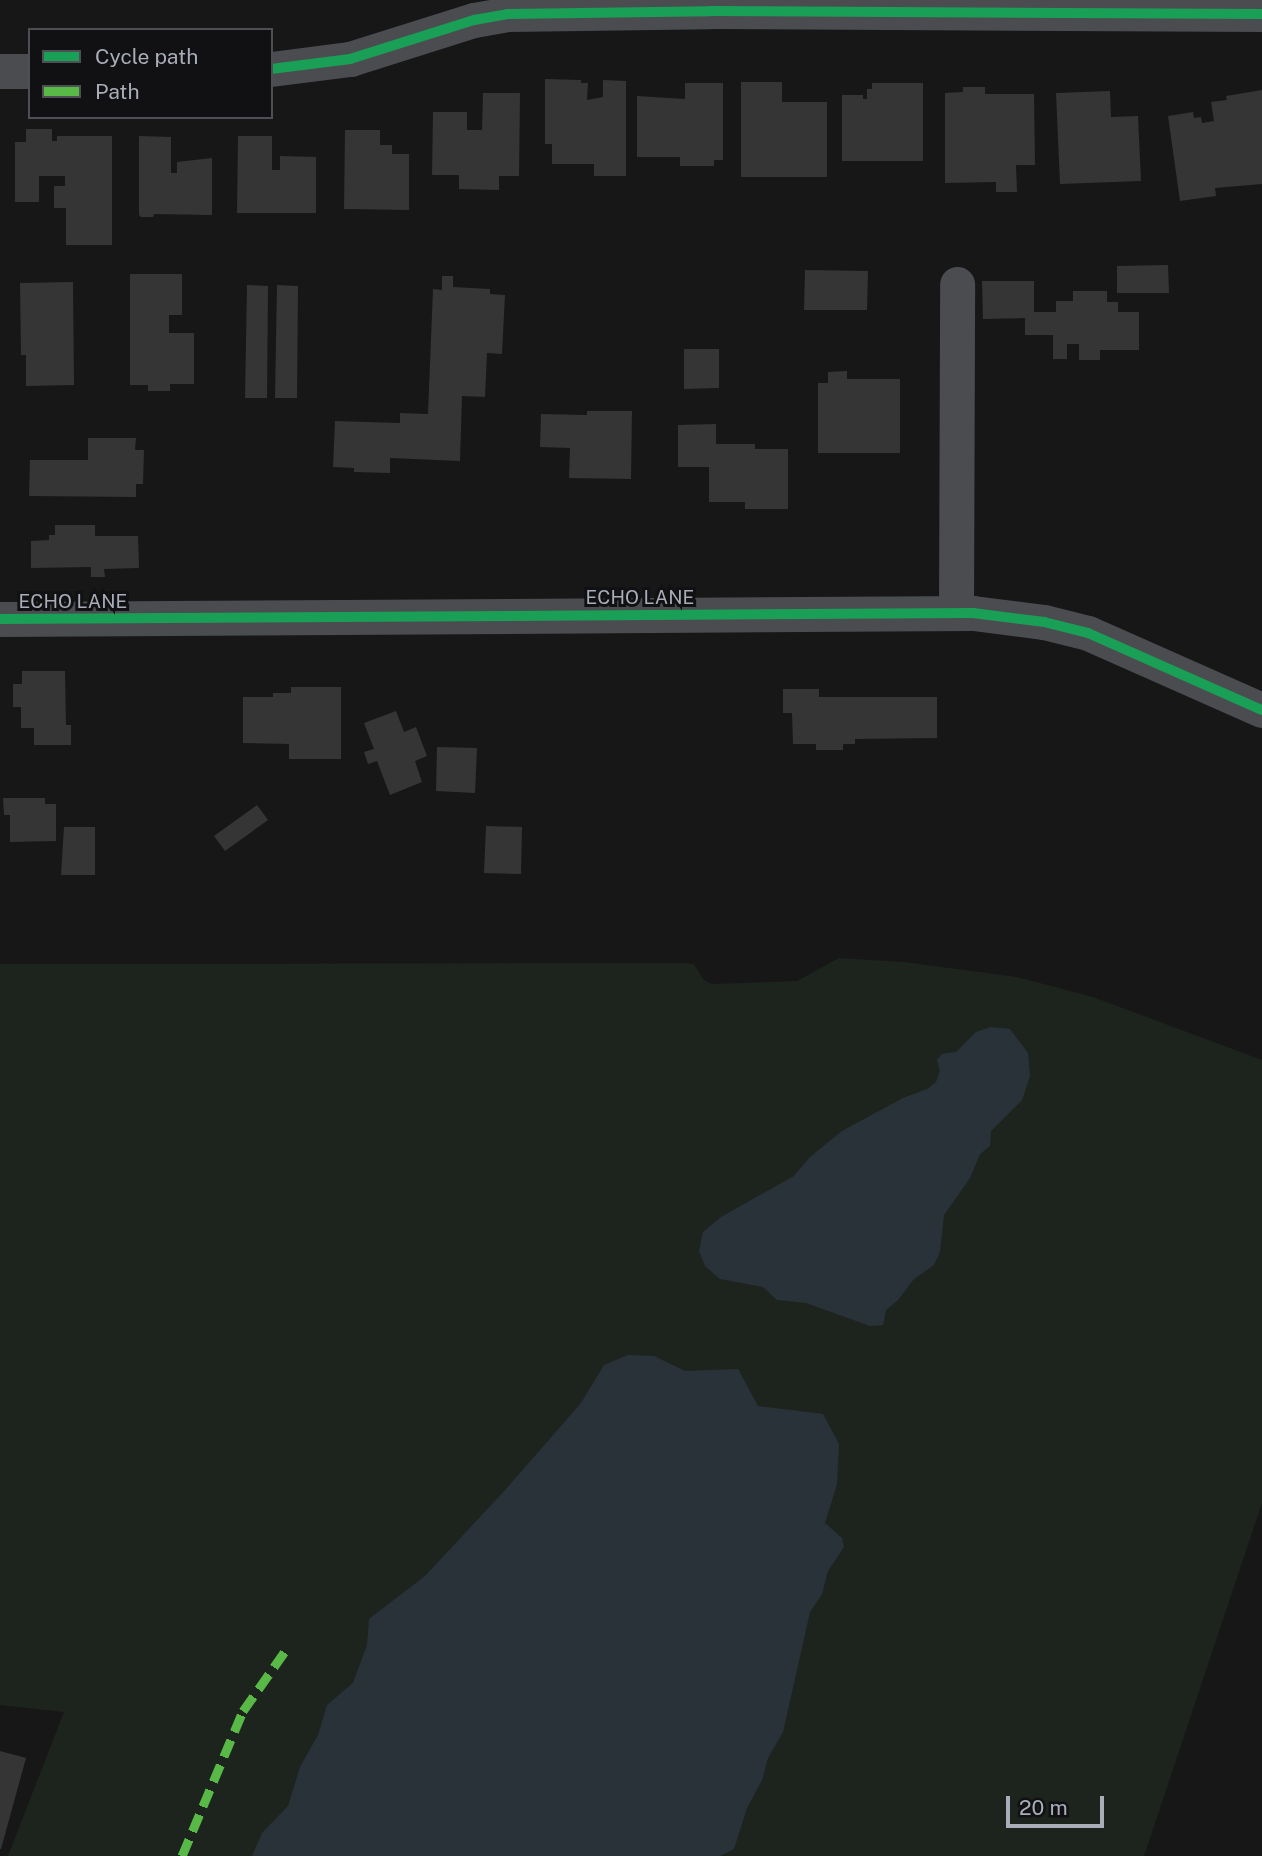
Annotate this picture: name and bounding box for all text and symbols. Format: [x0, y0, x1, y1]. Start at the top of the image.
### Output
legend [28, 28, 273, 119]
text: Cycle path [95, 44, 198, 69]
text: Path [95, 79, 140, 104]
street label: ECHO LANE [586, 587, 694, 609]
street label: ECHO LANE [19, 591, 127, 613]
scale bar [1010, 1783, 1108, 1827]
text: 20 m [1019, 1795, 1068, 1820]

